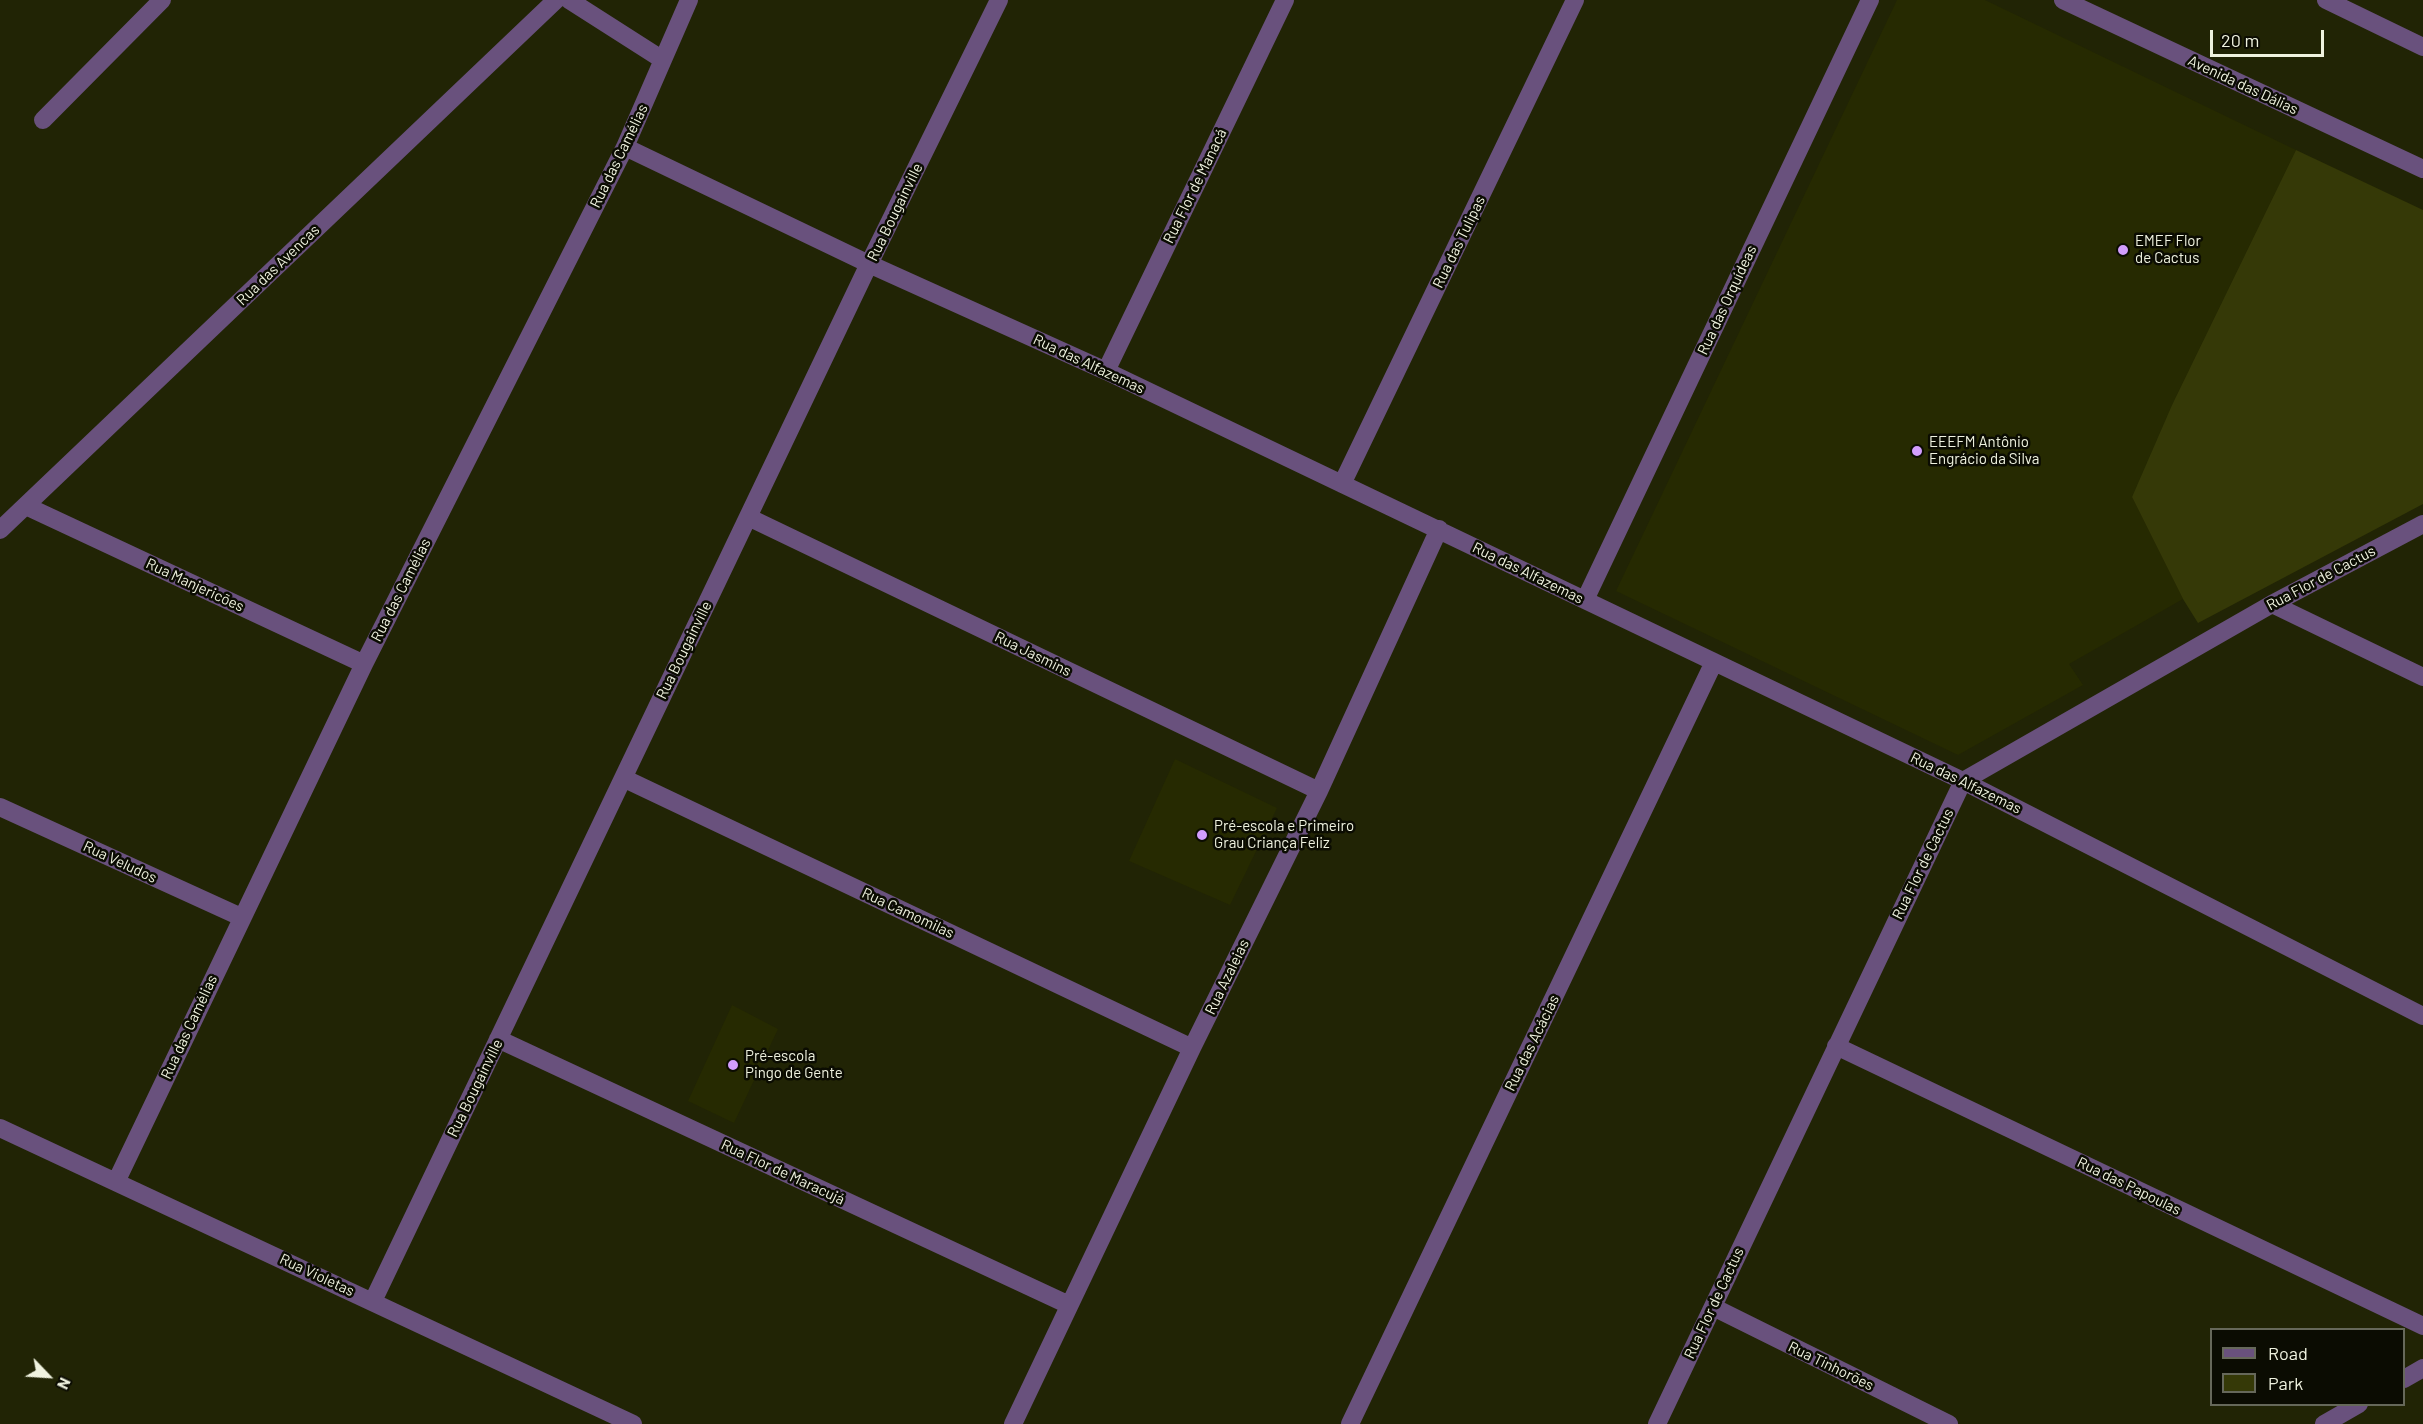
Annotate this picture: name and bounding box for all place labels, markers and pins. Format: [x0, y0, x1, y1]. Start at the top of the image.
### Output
place label: EMEF Flor de Cactus [2135, 232, 2201, 267]
marker: EMEF Flor de Cactus [2116, 243, 2130, 257]
place label: EEEFM Antônio Engrácio da Silva [1929, 433, 2039, 468]
marker: EEEFM Antônio Engrácio da Silva [1910, 444, 1924, 458]
place label: Pré-escola e Primeiro Grau Criança Feliz [1214, 817, 1354, 852]
marker: Pré-escola e Primeiro Grau Criança Feliz [1195, 828, 1209, 842]
place label: Pré-escola Pingo de Gente [745, 1047, 843, 1082]
marker: Pré-escola Pingo de Gente [726, 1058, 740, 1072]

